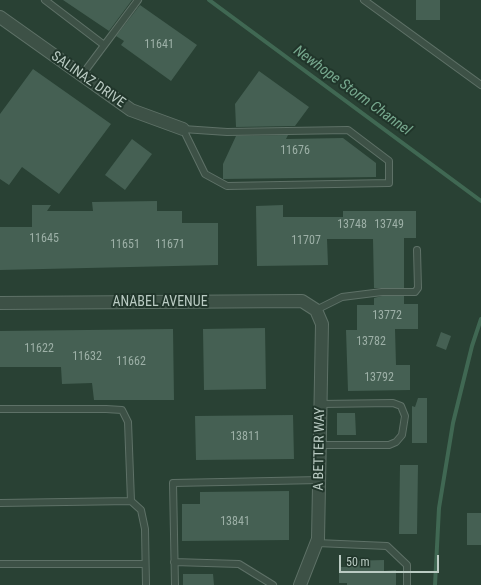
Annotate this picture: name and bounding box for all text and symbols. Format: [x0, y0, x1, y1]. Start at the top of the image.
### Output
house number: 11641 [144, 38, 174, 52]
water label: Newhope Storm Channel [290, 42, 414, 140]
street label: SALINAZ DRIVE [48, 48, 128, 112]
house number: 11676 [280, 144, 310, 158]
house number: 13748 [337, 218, 367, 232]
house number: 13749 [374, 218, 404, 232]
house number: 11645 [29, 232, 59, 246]
house number: 11707 [291, 234, 321, 248]
house number: 11651 [110, 238, 140, 252]
house number: 11671 [155, 238, 185, 252]
street label: ANABEL AVENUE [112, 294, 208, 310]
house number: 13772 [372, 309, 402, 323]
house number: 13782 [356, 335, 386, 349]
house number: 11622 [24, 342, 54, 356]
house number: 11632 [72, 350, 102, 364]
house number: 11662 [116, 355, 146, 369]
house number: 13792 [364, 371, 394, 385]
street label: A BETTER WAY [311, 407, 329, 491]
house number: 13811 [230, 430, 260, 444]
house number: 13841 [220, 515, 250, 529]
scale bar [341, 547, 441, 573]
text: 50 m [346, 555, 370, 569]

